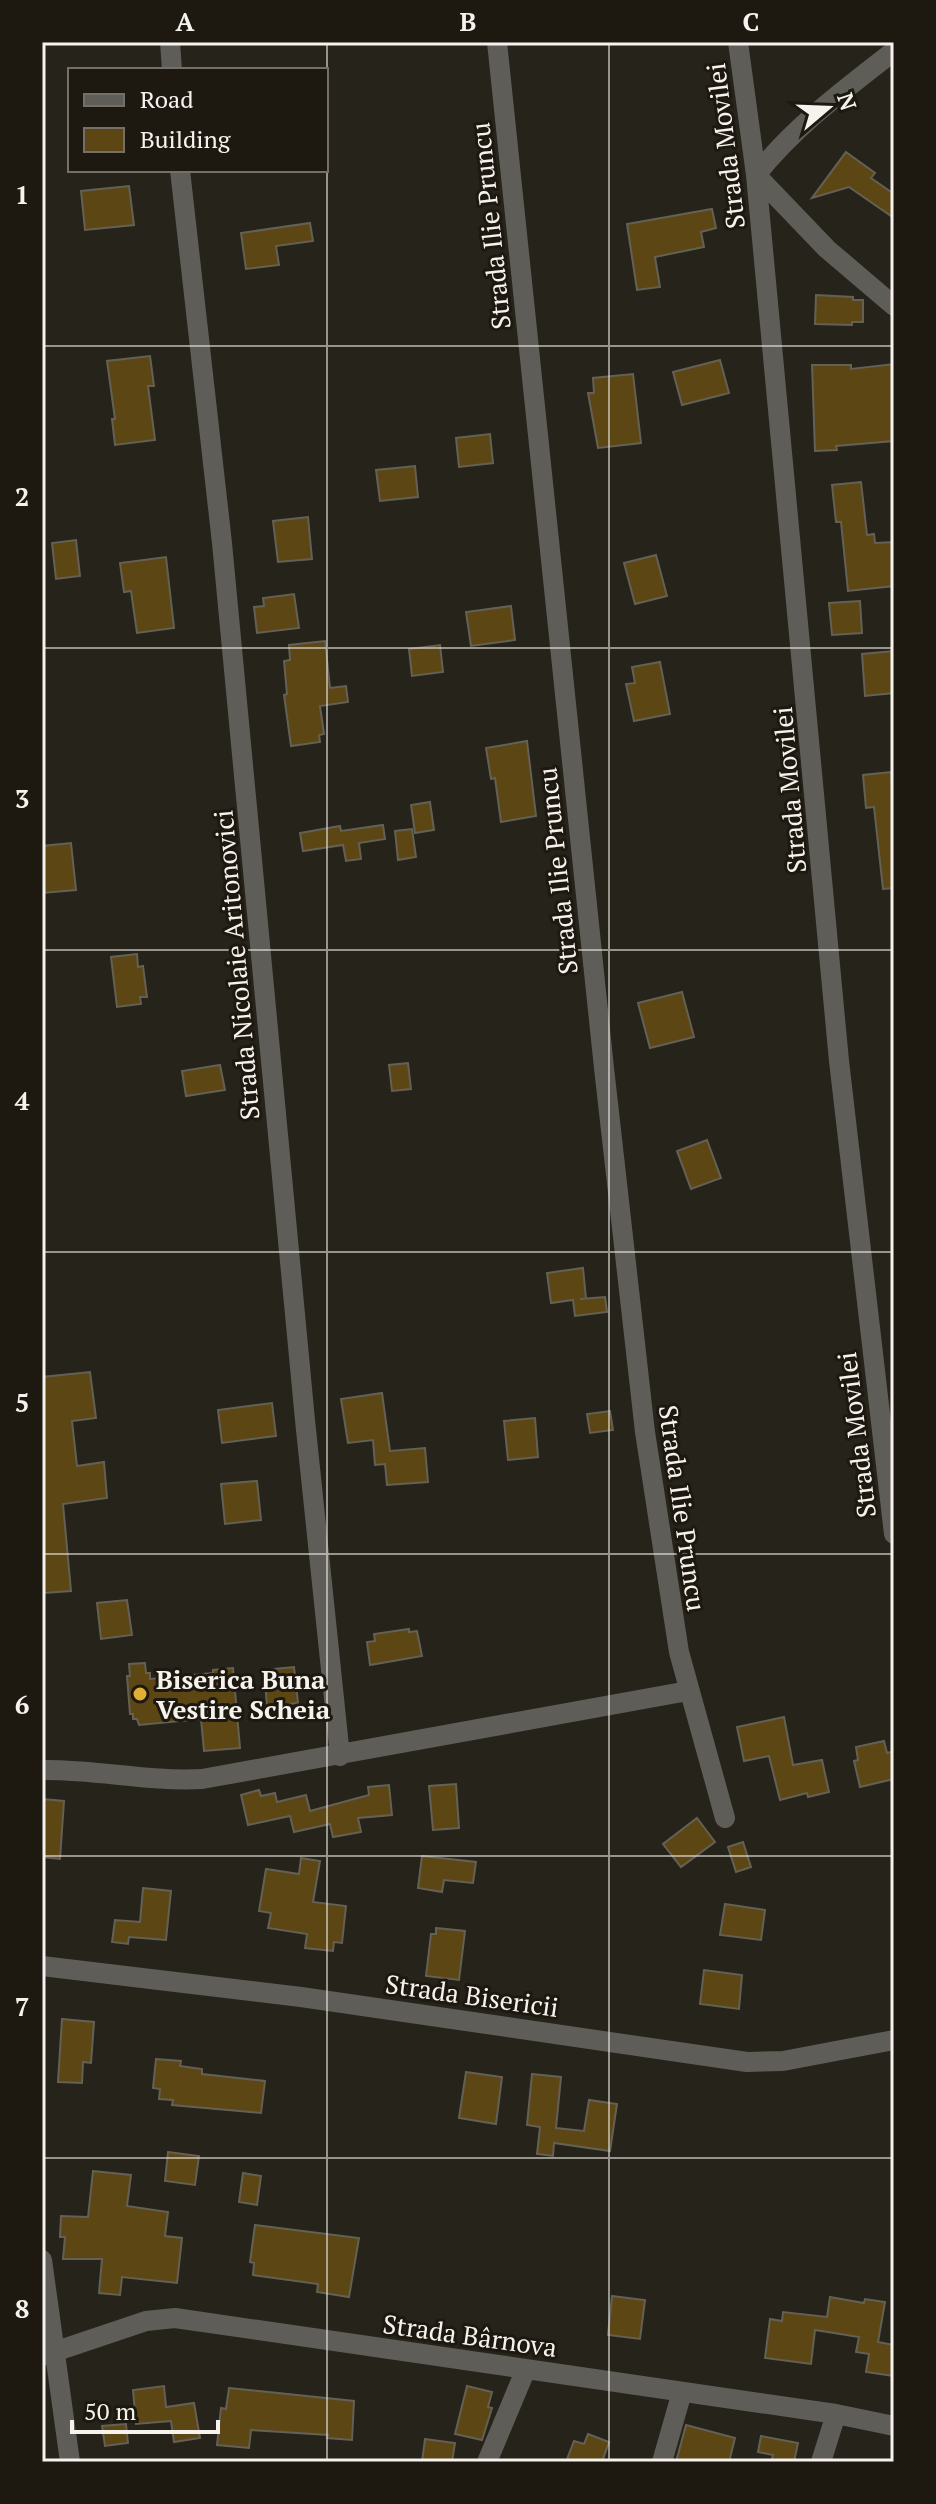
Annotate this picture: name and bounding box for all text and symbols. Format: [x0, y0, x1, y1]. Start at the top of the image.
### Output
text: A [176, 4, 195, 38]
text: B [460, 4, 476, 38]
text: C [743, 4, 759, 38]
street label: Strada Movilei [698, 61, 752, 231]
legend [68, 68, 328, 172]
north arrow [788, 68, 868, 148]
text: Road [140, 83, 194, 115]
text: N [831, 89, 864, 114]
street label: Strada Ilie Pruncu [462, 121, 518, 331]
text: Building [140, 123, 231, 155]
text: 1 [15, 177, 29, 211]
text: 2 [15, 479, 29, 513]
street label: Strada Movilei [765, 705, 813, 875]
street label: Strada Ilie Pruncu [529, 766, 585, 976]
text: 3 [15, 781, 29, 815]
street label: Strada Nicolaie Aritonovici [206, 809, 266, 1121]
text: 4 [15, 1083, 30, 1117]
street label: Strada Movilei [829, 1350, 883, 1520]
text: 5 [15, 1385, 29, 1419]
street label: Strada Ilie Pruncu [652, 1403, 714, 1613]
place label: Biserica Buna Vestire Scheia [156, 1662, 331, 1726]
marker: Biserica Buna Vestire Scheia [131, 1685, 149, 1703]
text: 6 [15, 1687, 29, 1721]
street label: Strada Bisericii [383, 1966, 561, 2024]
text: 7 [15, 1989, 29, 2023]
text: 8 [15, 2291, 29, 2325]
street label: Strada Bârnova [381, 2306, 559, 2364]
scale bar [72, 2384, 218, 2434]
text: 50 m [84, 2395, 136, 2427]

